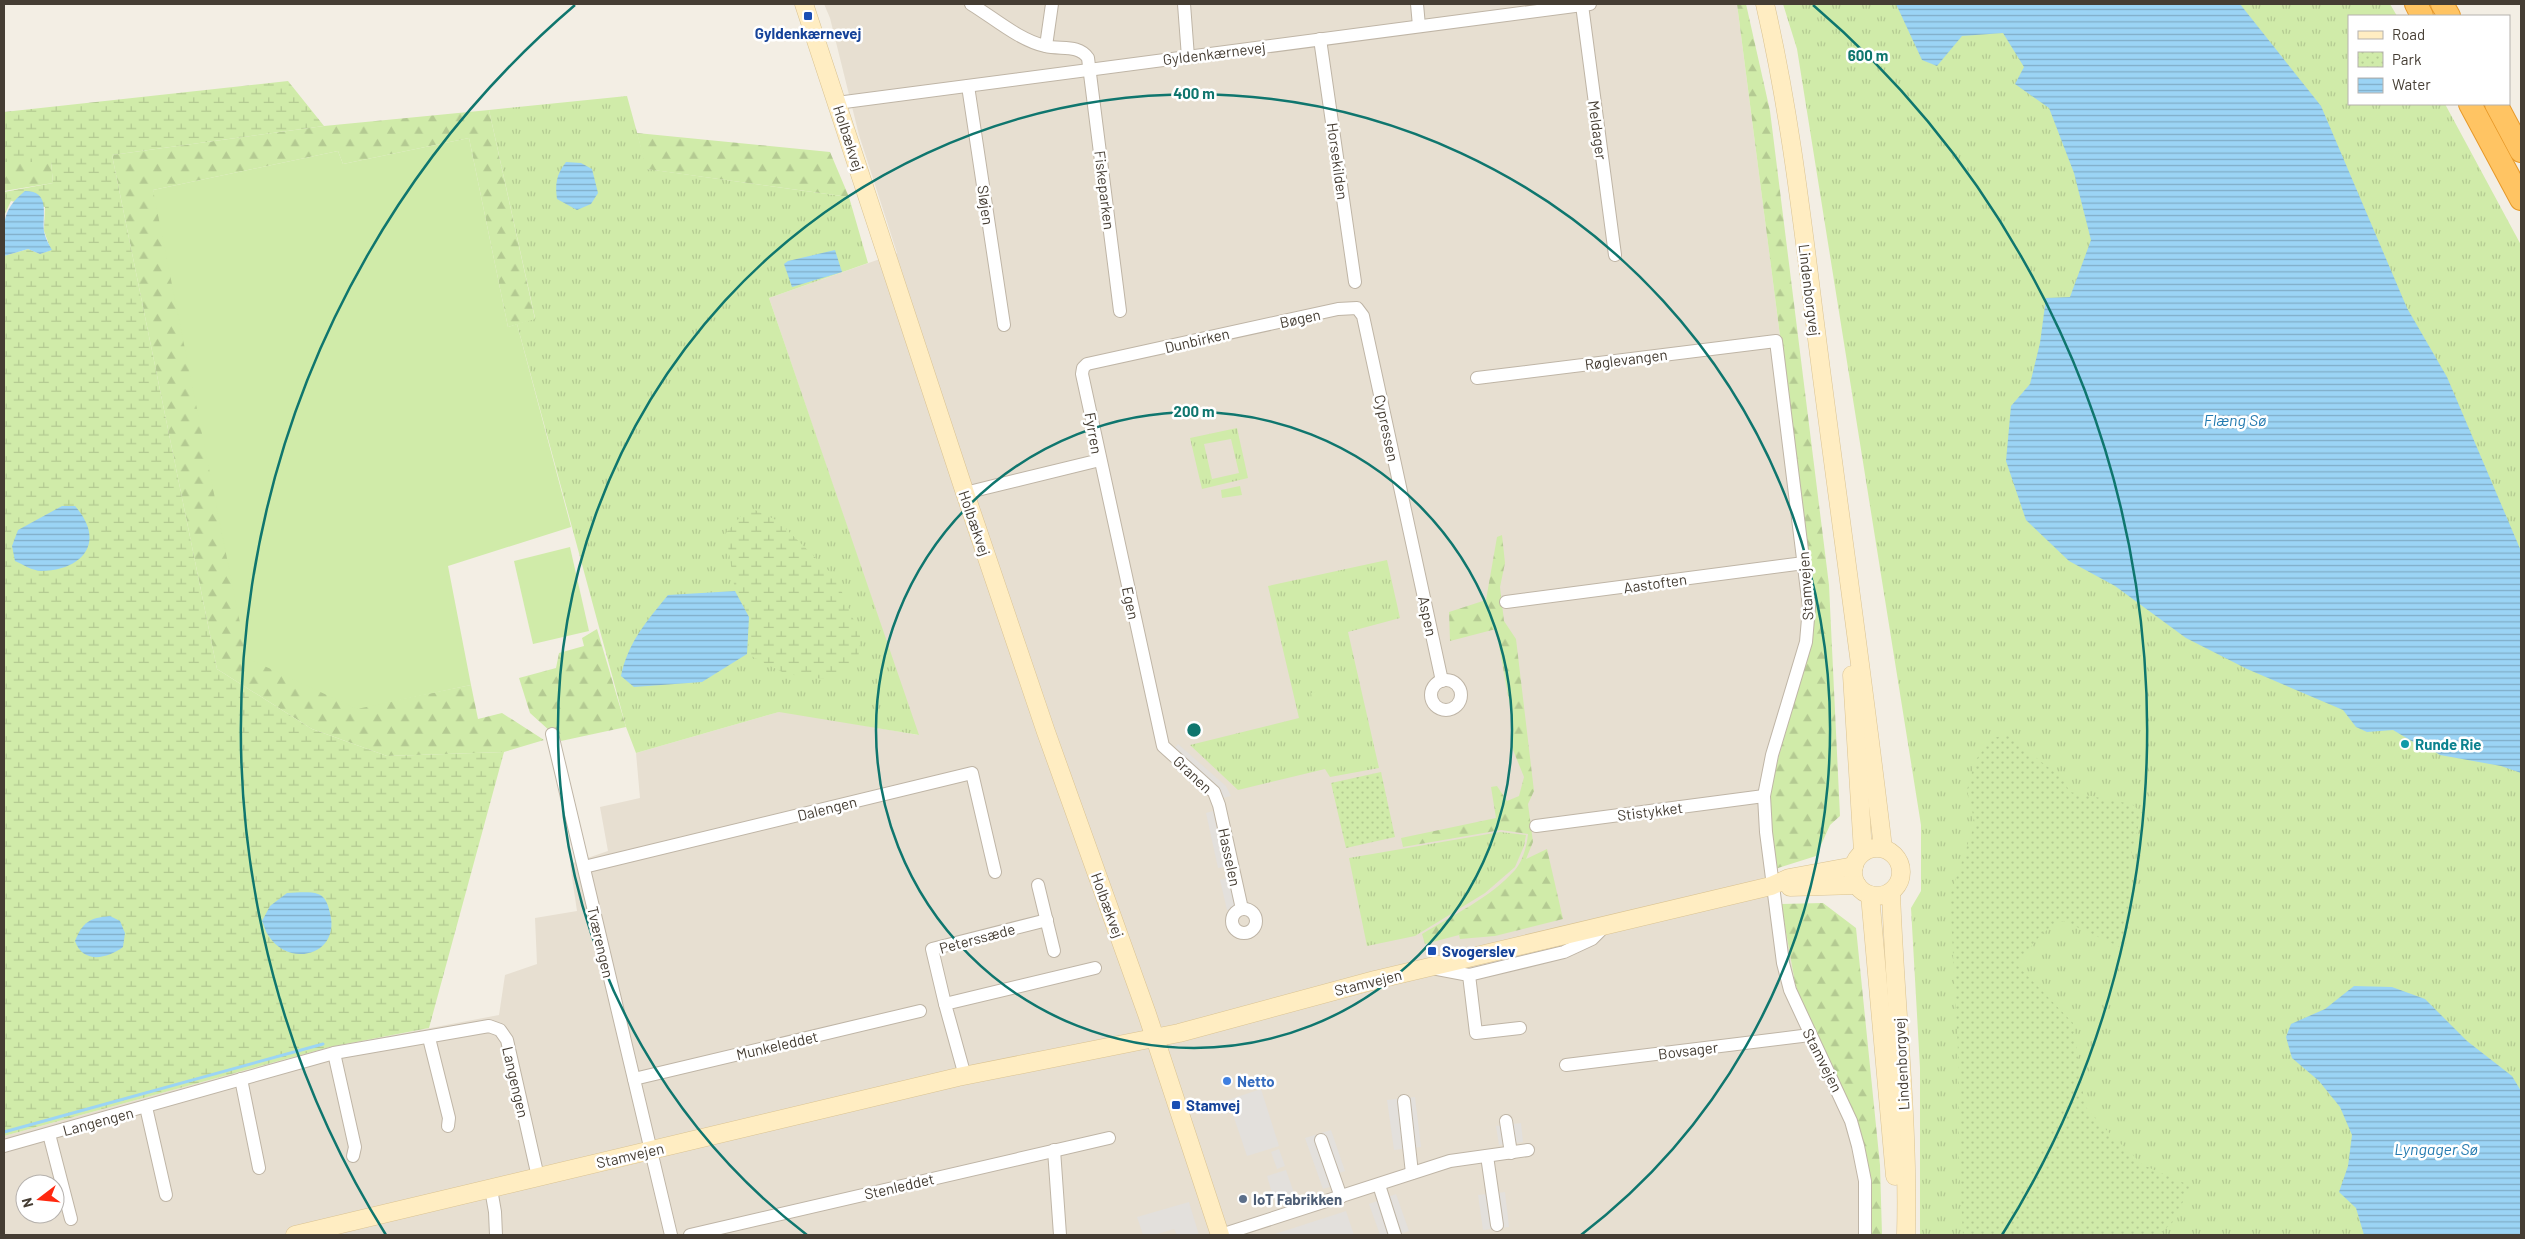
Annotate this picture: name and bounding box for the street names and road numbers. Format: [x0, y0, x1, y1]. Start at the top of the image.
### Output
street label: Gyldenkærnevej [1162, 38, 1266, 68]
street label: Meldager [1585, 99, 1611, 161]
street label: Holbækvej [830, 103, 868, 173]
street label: Horsekilden [1324, 121, 1352, 201]
street label: Fiskeparken [1091, 149, 1119, 231]
street label: Sløjen [974, 184, 998, 226]
street label: Lindenborgvej [1795, 243, 1825, 337]
street label: Bøgen [1278, 305, 1322, 331]
street label: Dunbirken [1163, 324, 1231, 356]
street label: Røglevangen [1584, 345, 1668, 373]
street label: Cypressen [1371, 393, 1403, 463]
street label: Fyrren [1082, 411, 1106, 455]
street label: Holbækvej [955, 488, 995, 558]
street label: Stamvejen [1794, 551, 1816, 621]
street label: Aastoften [1622, 570, 1688, 596]
street label: Egen [1119, 585, 1143, 621]
street label: Aspen [1415, 594, 1441, 638]
street label: Granen [1170, 752, 1216, 796]
street label: Dalengen [795, 792, 859, 824]
street label: Stistykket [1616, 798, 1684, 824]
street label: Hasselen [1215, 826, 1245, 888]
street label: Holbækvej [1088, 870, 1128, 940]
street label: Tværengen [584, 904, 618, 980]
street label: Peterssæde [937, 919, 1017, 957]
street label: Stamvejen [1332, 965, 1404, 999]
street label: Lindenborgvej [1890, 1017, 1912, 1111]
street label: Stamvejen [1799, 1025, 1847, 1095]
street label: Munkeleddet [734, 1027, 820, 1063]
street label: Bovsager [1657, 1037, 1720, 1063]
street label: Langengen [499, 1045, 533, 1119]
street label: Langengen [61, 1103, 135, 1139]
street label: Stamvejen [594, 1138, 666, 1172]
street label: Stenleddet [862, 1169, 936, 1203]

